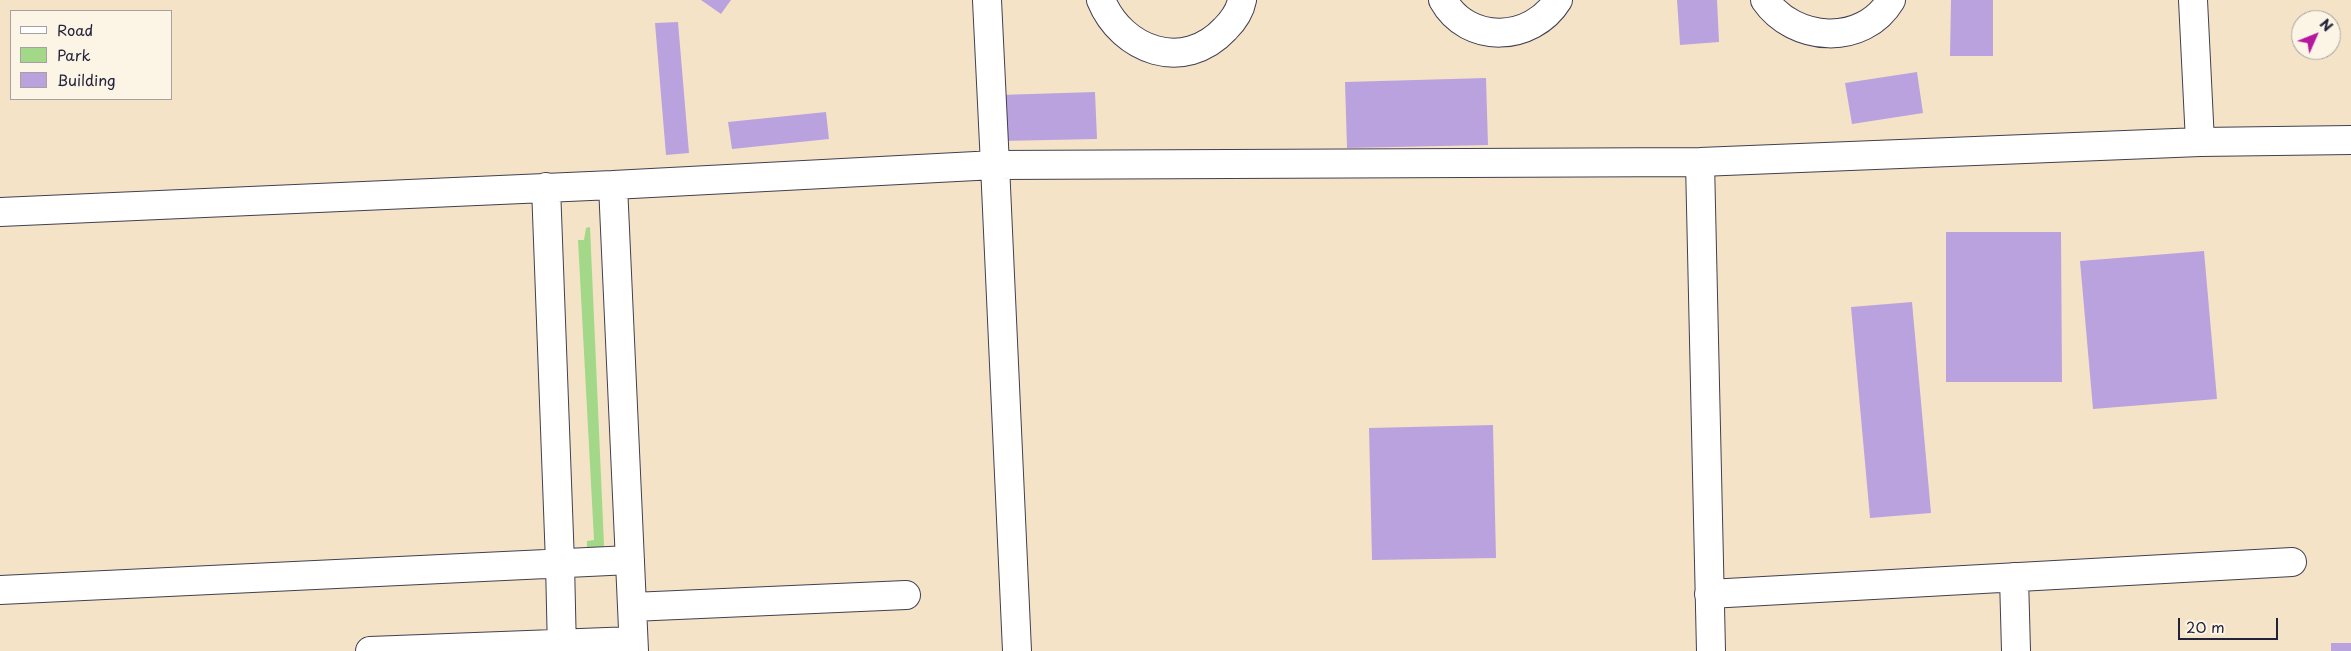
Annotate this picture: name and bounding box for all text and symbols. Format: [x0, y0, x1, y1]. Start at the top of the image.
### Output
legend [10, 10, 172, 100]
north arrow [2291, 10, 2341, 60]
text: N [2315, 14, 2338, 36]
text: Road [57, 18, 93, 41]
text: Park [57, 43, 91, 66]
text: Building [57, 68, 116, 91]
scale bar [2181, 608, 2281, 640]
text: 20 m [2186, 615, 2225, 638]

